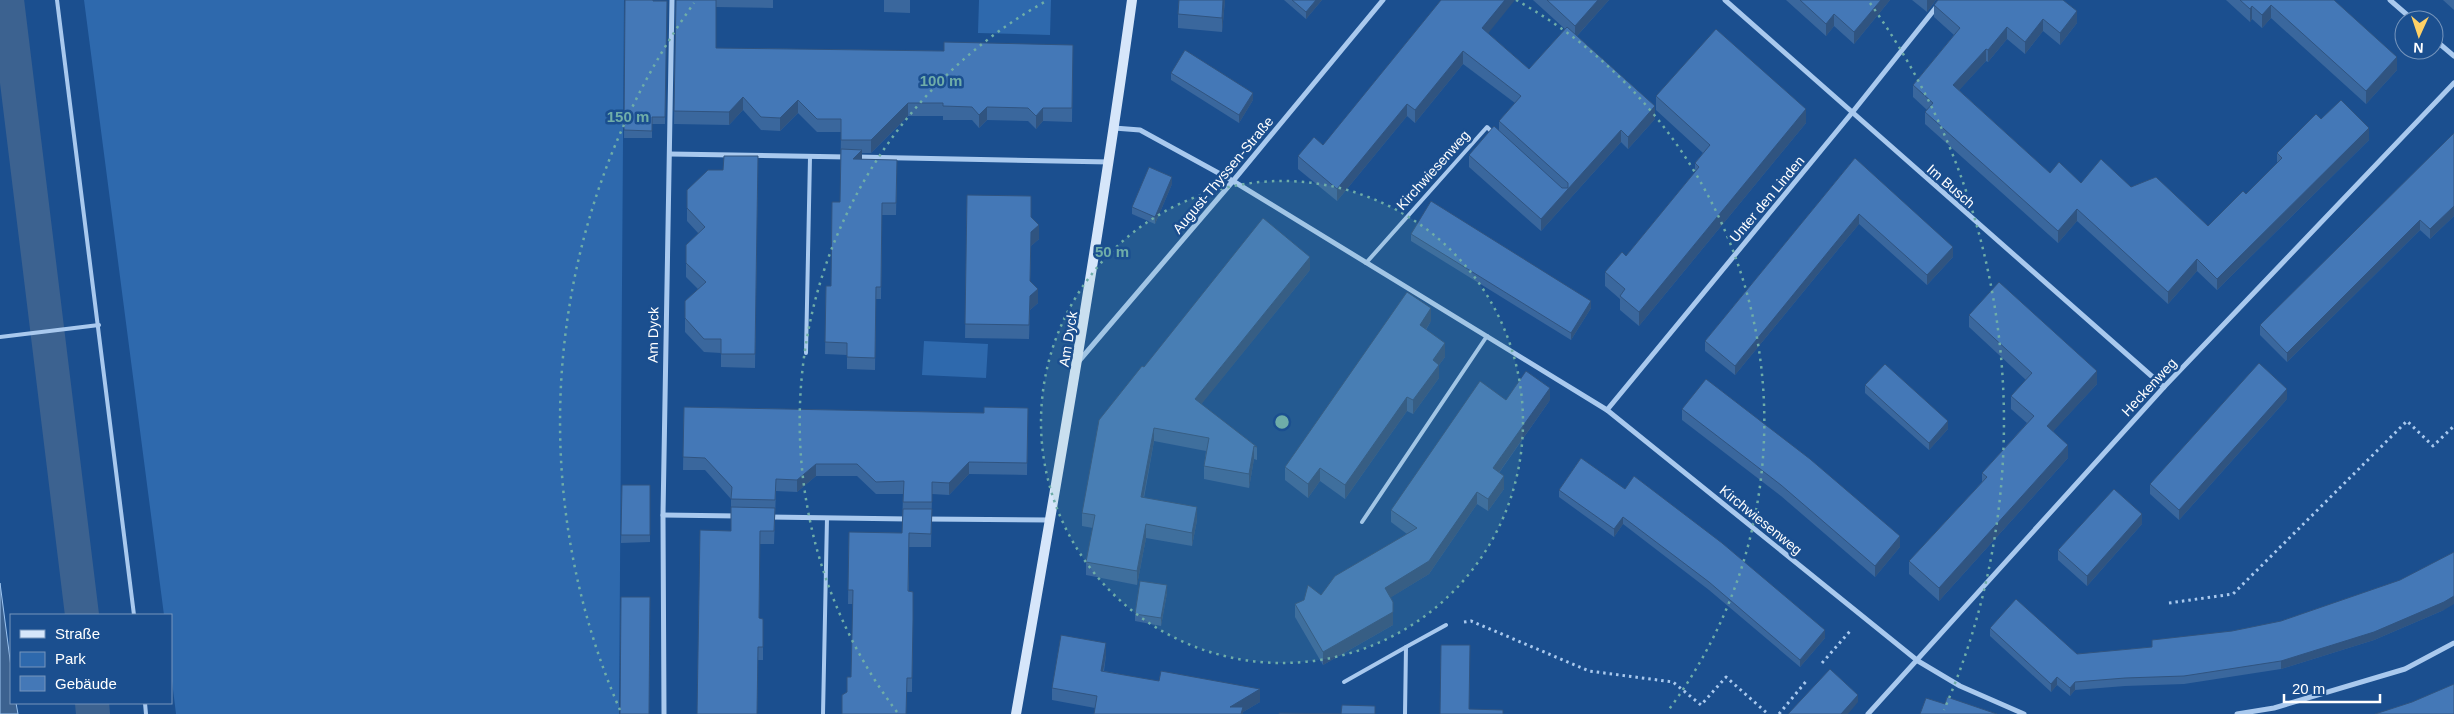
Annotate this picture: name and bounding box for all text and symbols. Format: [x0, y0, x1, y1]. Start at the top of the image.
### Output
north arrow [2394, 10, 2444, 60]
text: N [2413, 40, 2424, 56]
text: 100 m [920, 72, 962, 89]
text: 150 m [607, 108, 649, 125]
street label: August-Thyssen-Straße [1169, 113, 1277, 237]
street label: Kirchwiesenweg [1393, 127, 1473, 213]
street label: Unter den Linden [1726, 153, 1808, 245]
street label: Im Busch [1924, 161, 1978, 211]
text: 50 m [1095, 243, 1129, 260]
street label: Am Dyck [645, 306, 662, 363]
street label: Am Dyck [1056, 309, 1080, 368]
street label: Heckenweg [2118, 355, 2180, 419]
centre of rings [1273, 413, 1291, 431]
street label: Kirchwiesenweg [1717, 482, 1805, 558]
legend [10, 614, 172, 704]
text: Straße [55, 625, 100, 642]
text: Park [55, 650, 86, 667]
scale bar [2284, 672, 2380, 704]
text: Gebäude [55, 675, 117, 692]
text: 20 m [2292, 680, 2325, 697]

